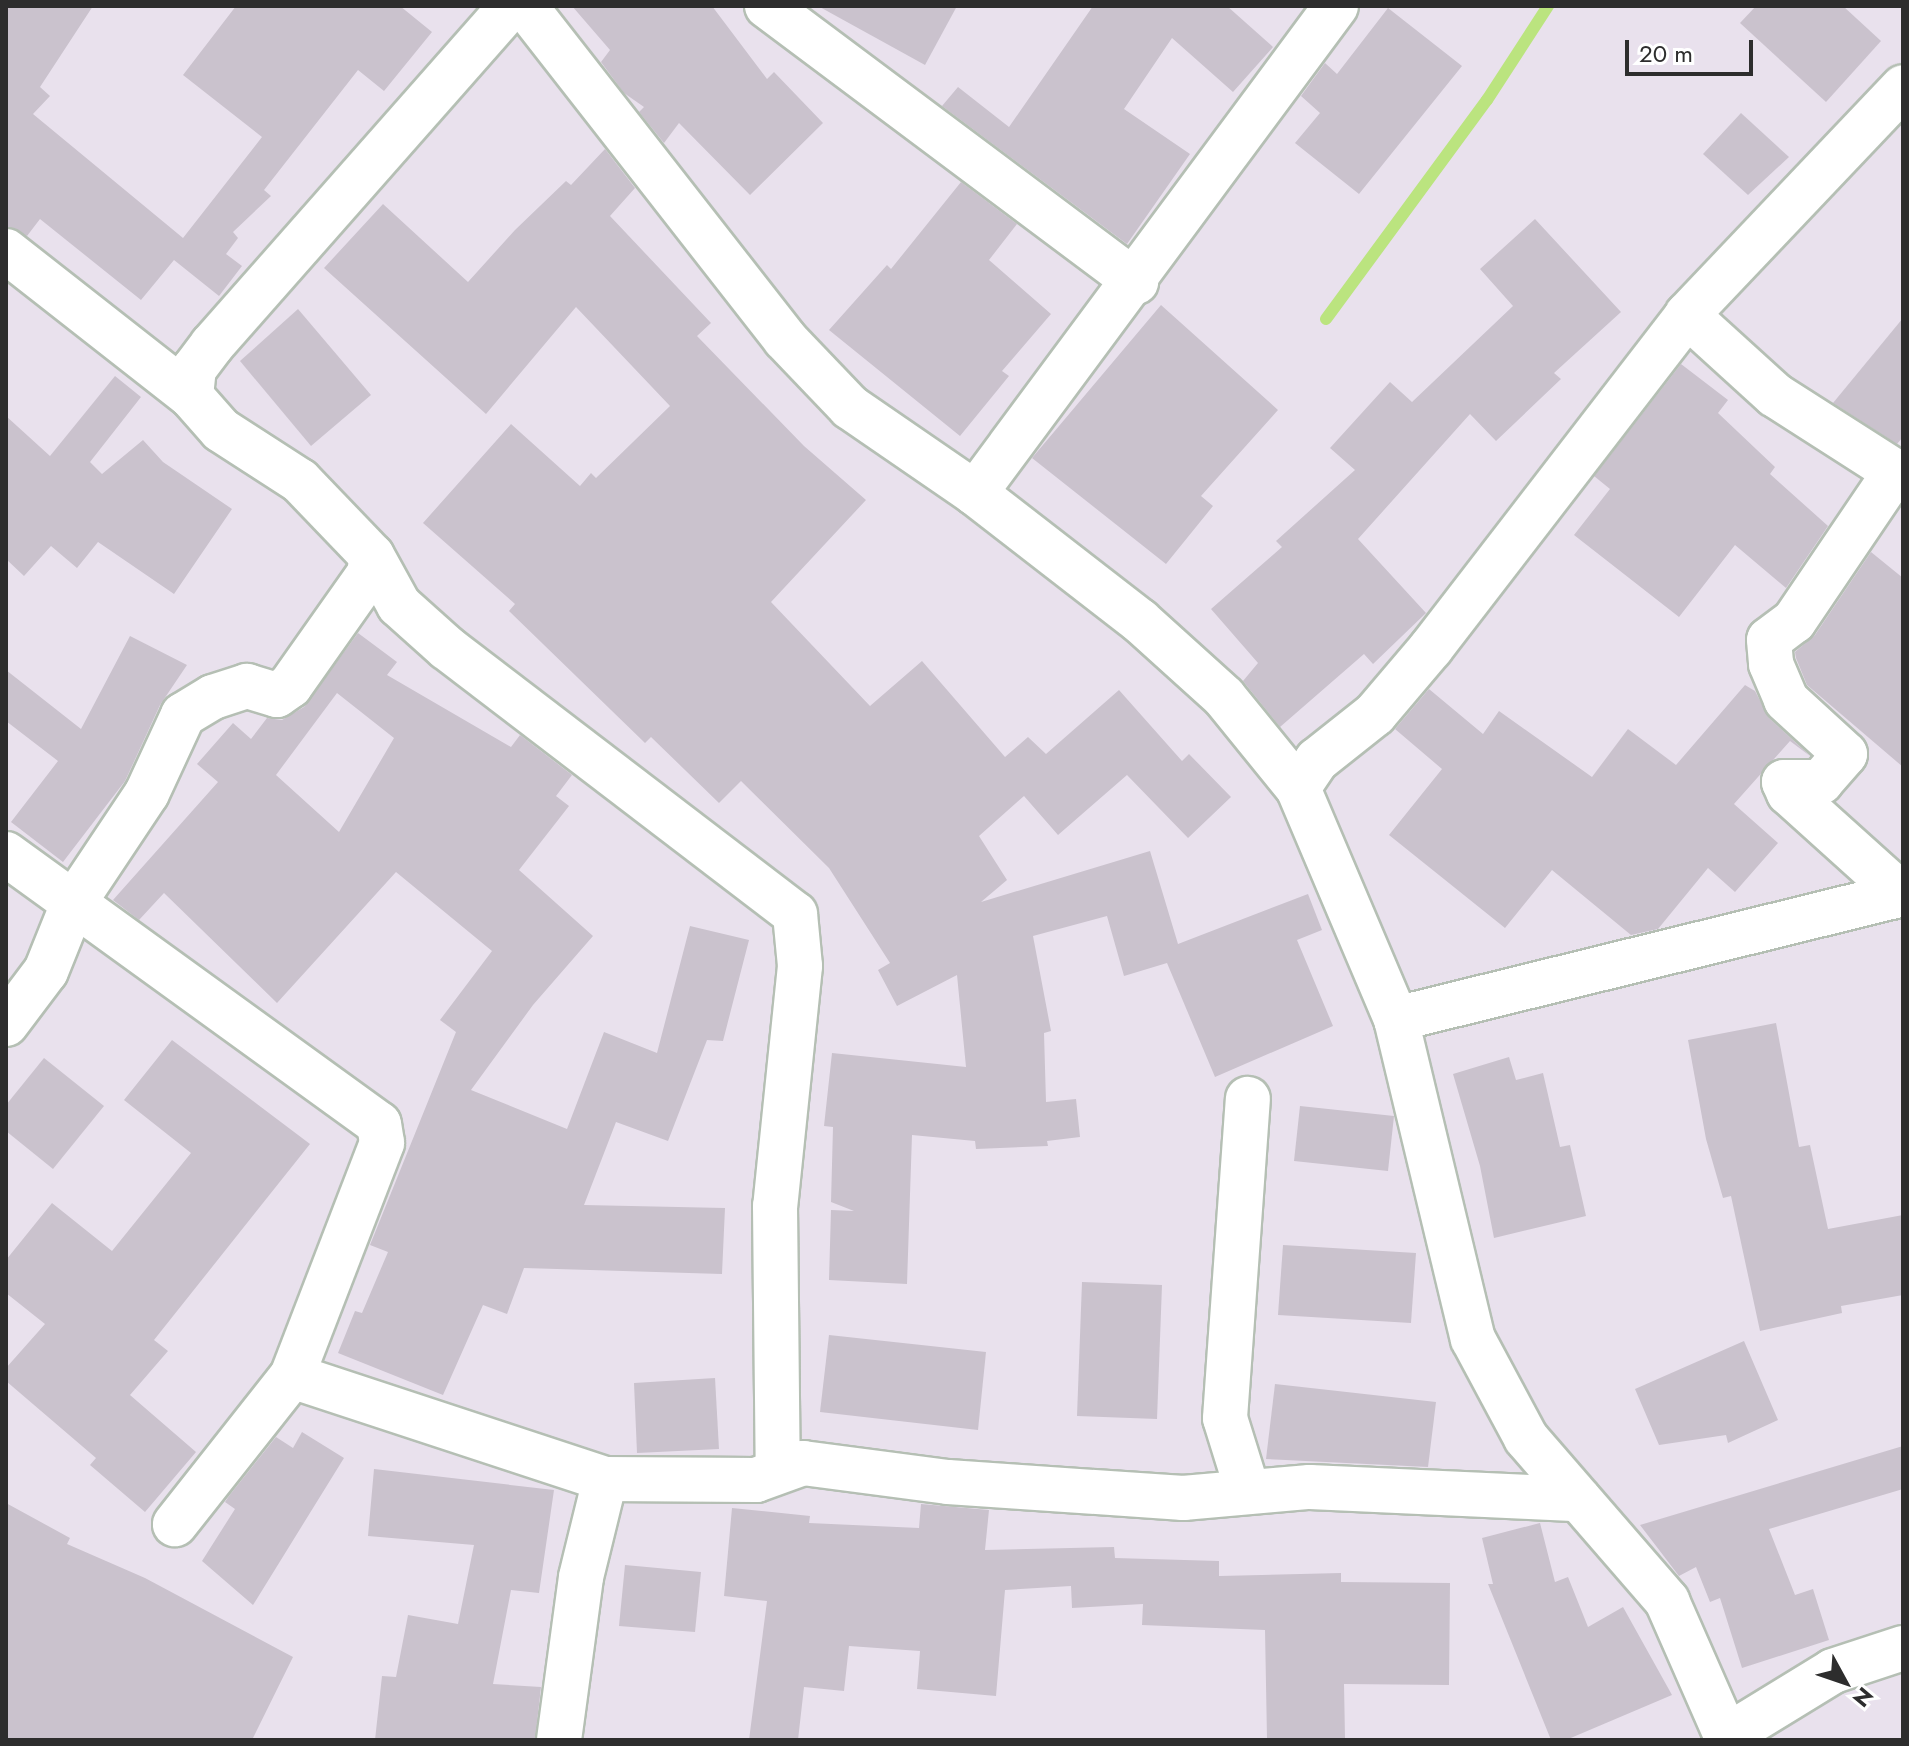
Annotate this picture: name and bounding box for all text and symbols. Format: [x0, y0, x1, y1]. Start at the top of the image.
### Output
scale bar [1629, 24, 1757, 74]
text: 20 m [1639, 36, 1693, 71]
north arrow [1805, 1642, 1885, 1722]
text: N [1846, 1680, 1881, 1714]

